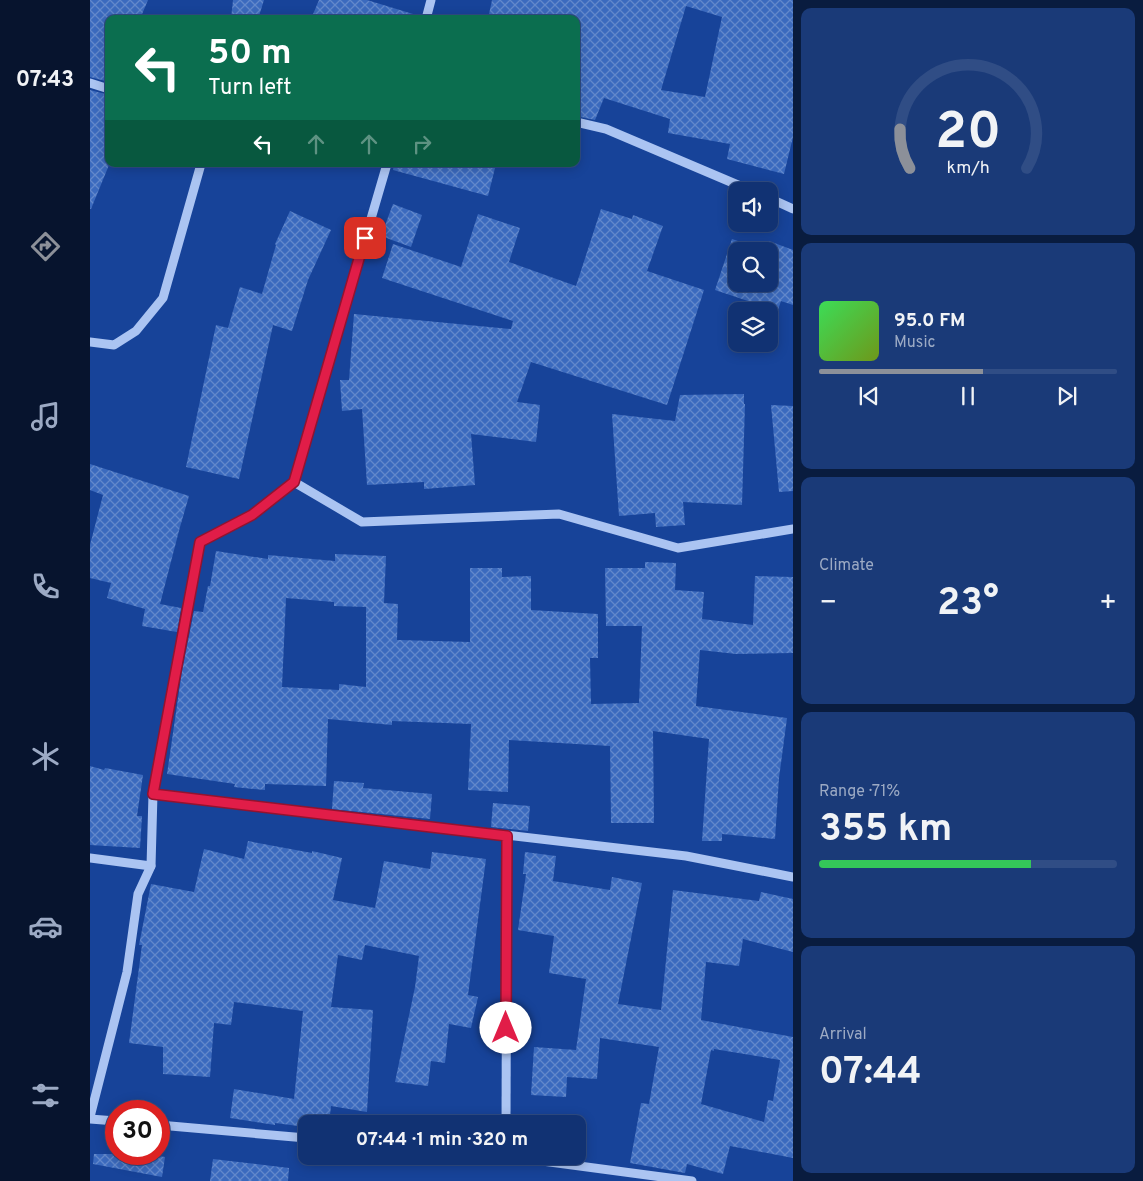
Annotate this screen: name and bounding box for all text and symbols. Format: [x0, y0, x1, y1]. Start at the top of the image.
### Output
text: 50 m [208, 32, 292, 76]
icon: left [125, 35, 190, 100]
text: 07:43 [16, 67, 74, 94]
text: Turn left [208, 75, 291, 102]
text: 20 [935, 101, 1001, 167]
icon: left [249, 130, 277, 158]
icon: ahead [302, 130, 330, 158]
icon: ahead [355, 130, 383, 158]
icon: right [408, 130, 436, 158]
text: km/h [946, 157, 990, 180]
map controls [728, 182, 778, 352]
button: sound [728, 182, 778, 232]
pin [344, 217, 386, 259]
icon: arrive [351, 224, 379, 252]
icon: directions [28, 229, 63, 264]
button: search [728, 242, 778, 292]
button: layers [728, 302, 778, 352]
text: 95.0 FM [894, 309, 965, 333]
text: Music [894, 333, 935, 353]
icon: previous [855, 382, 883, 410]
icon: pause [954, 382, 982, 410]
icon: next [1053, 382, 1081, 410]
icon: music [28, 399, 63, 434]
text: Climate [819, 556, 874, 576]
icon: phone [28, 569, 63, 604]
text: 23° [937, 580, 999, 629]
text: − [819, 586, 837, 622]
text: + [1099, 586, 1117, 622]
icon: climate [28, 739, 63, 774]
text: Range · 71% [819, 782, 900, 802]
text: 355 km [819, 806, 952, 855]
icon: car [28, 909, 63, 944]
position arrow [479, 1001, 531, 1053]
text: Arrival [819, 1025, 867, 1045]
text: 07:44 [819, 1049, 922, 1098]
icon: filters [28, 1078, 63, 1113]
speed limit sign: 30 [105, 1100, 170, 1165]
text: 07:44 · 1 min · 320 m [356, 1128, 528, 1152]

